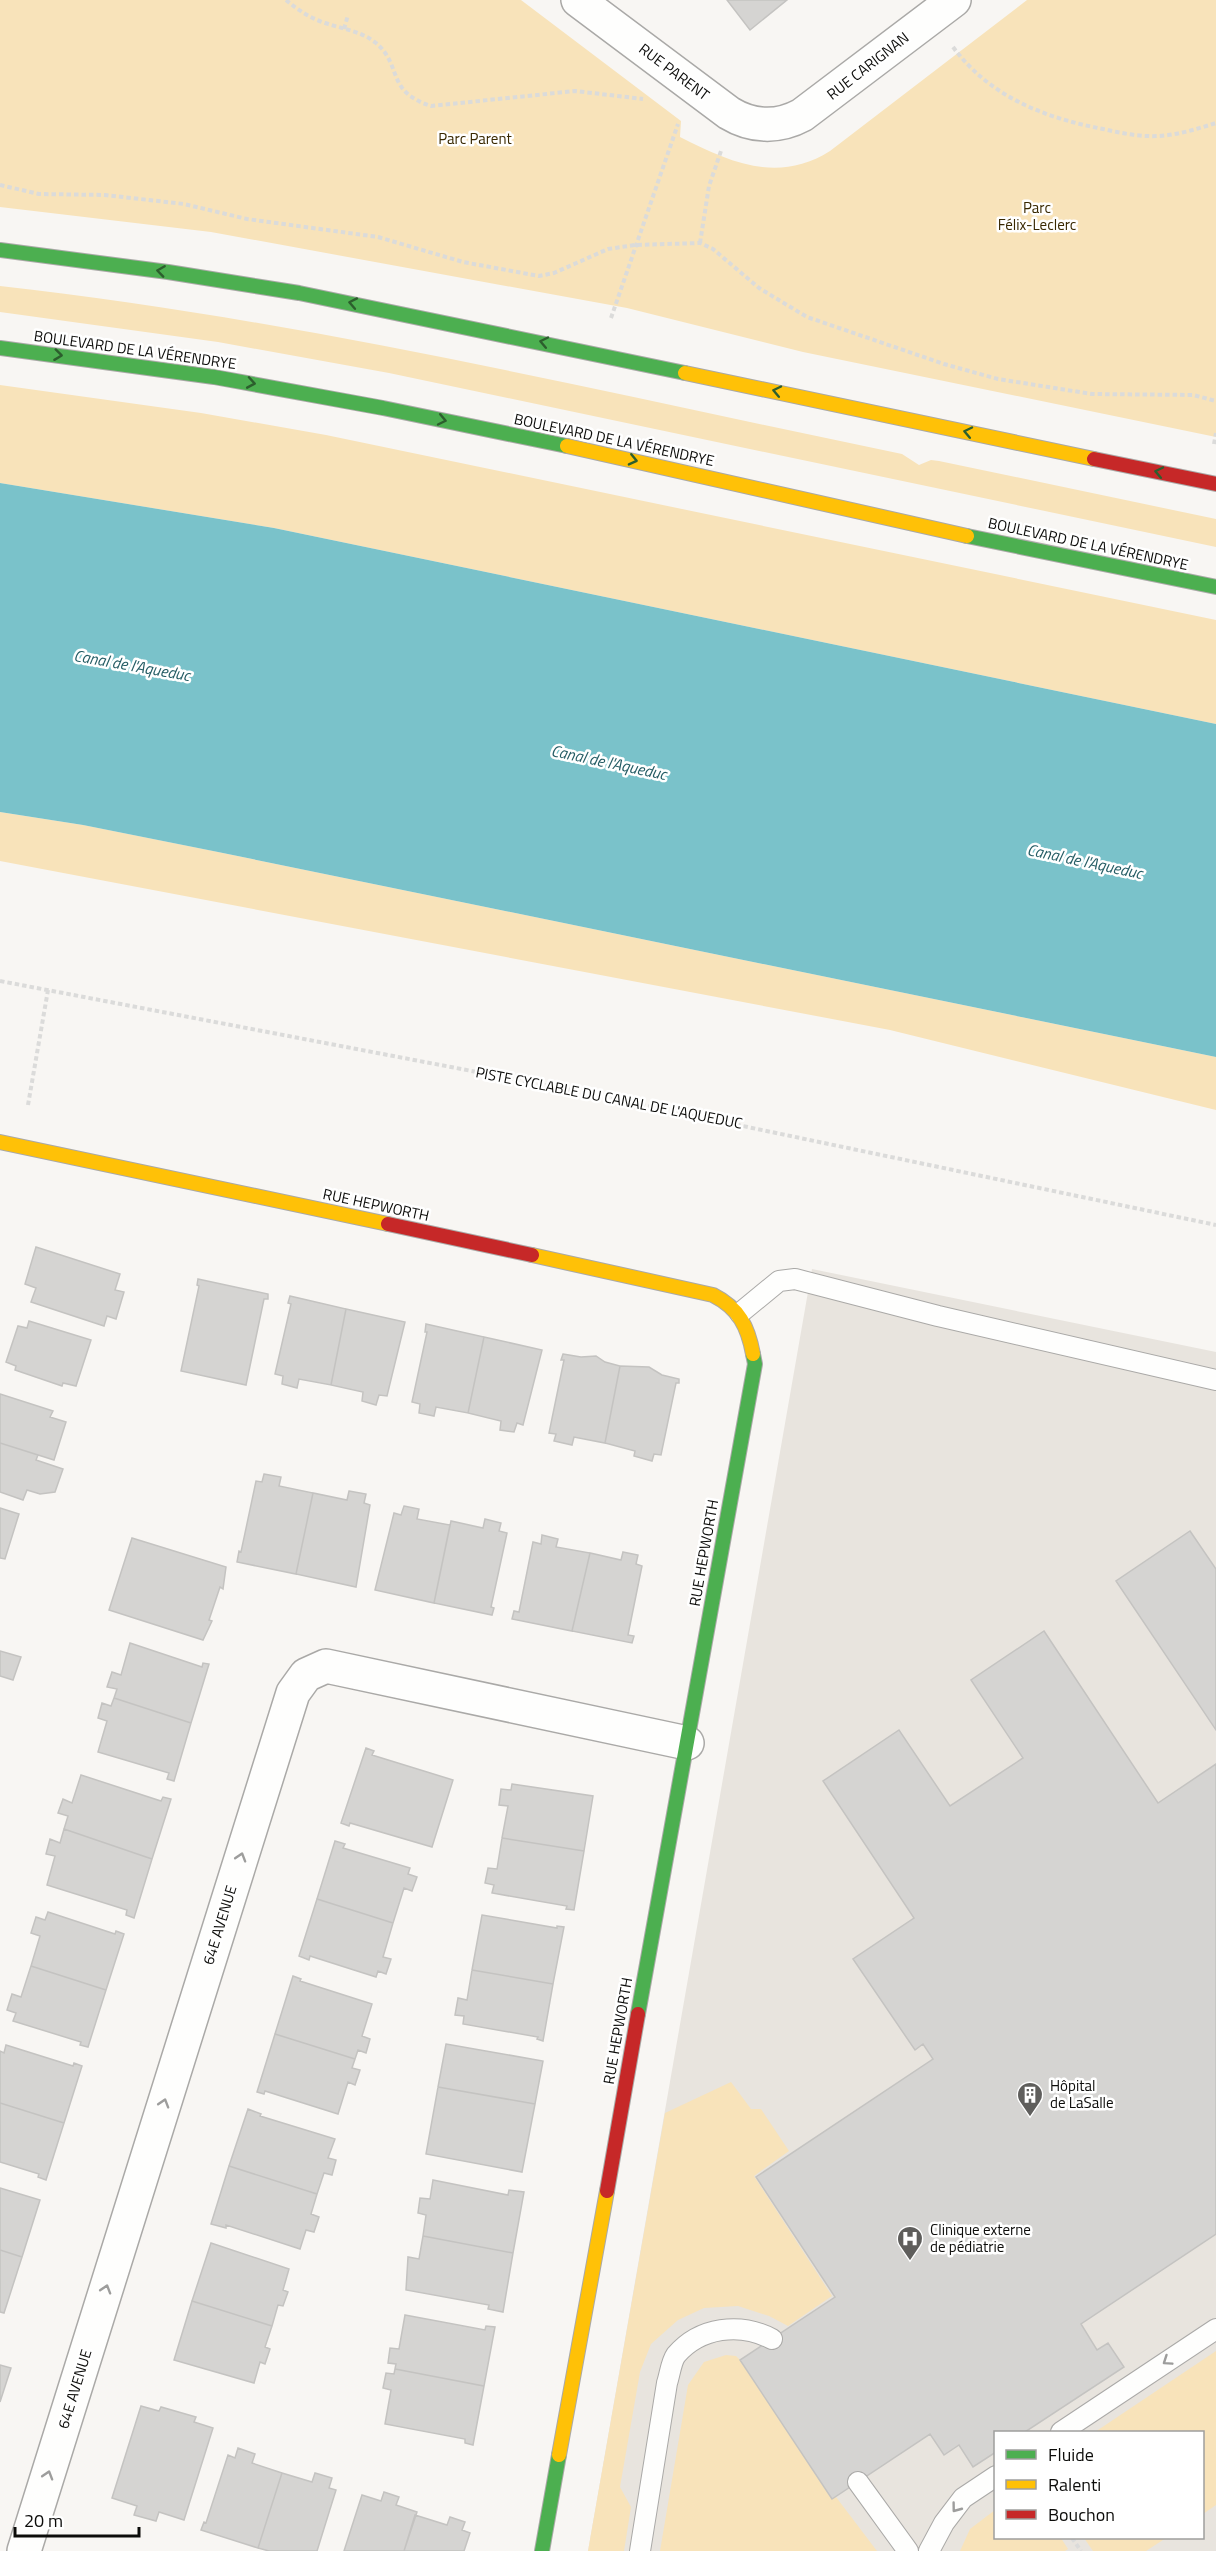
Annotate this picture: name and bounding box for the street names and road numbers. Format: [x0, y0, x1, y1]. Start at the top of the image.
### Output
street label: RUE CARIGNAN [822, 26, 914, 105]
street label: RUE PARENT [634, 37, 715, 106]
street label: BOULEVARD DE LA VÉRENDRYE [32, 324, 238, 375]
street label: BOULEVARD DE LA VÉRENDRYE [512, 407, 716, 472]
street label: BOULEVARD DE LA VÉRENDRYE [986, 511, 1190, 576]
street label: PISTE CYCLABLE DU CANAL DE L'AQUEDUC [474, 1060, 744, 1135]
street label: RUE HEPWORTH [321, 1182, 431, 1227]
street label: RUE HEPWORTH [683, 1498, 724, 1608]
street label: 64E AVENUE [197, 1882, 243, 1967]
street label: RUE HEPWORTH [597, 1976, 638, 2086]
street label: 64E AVENUE [52, 2346, 98, 2431]

